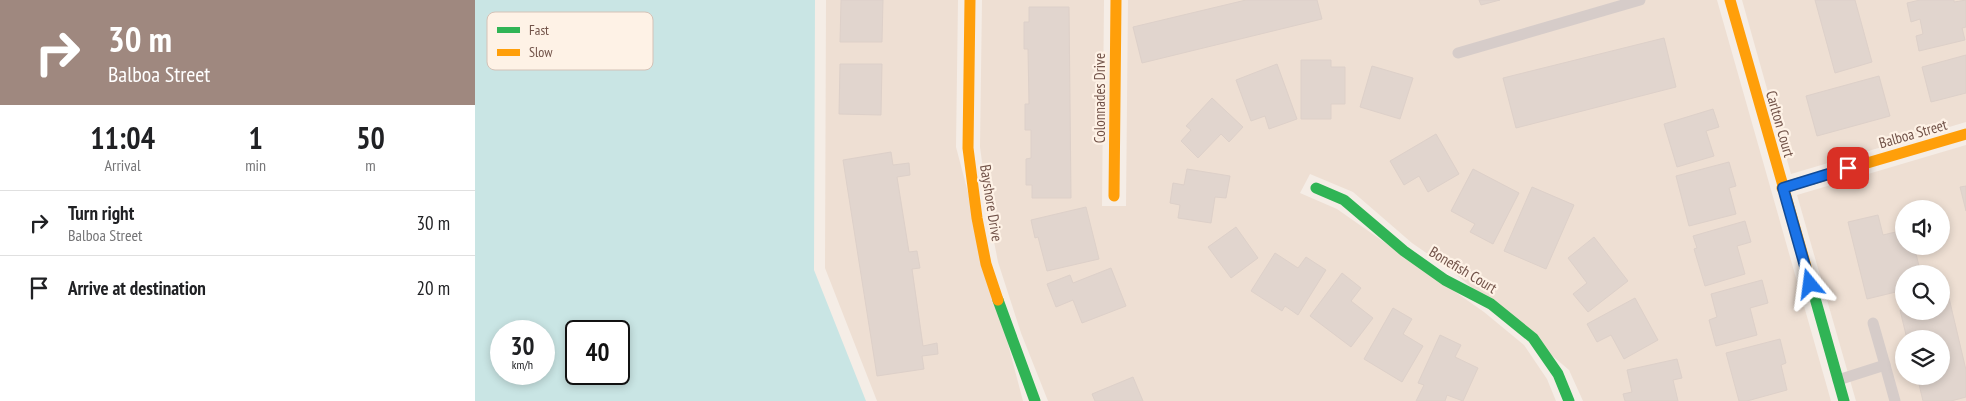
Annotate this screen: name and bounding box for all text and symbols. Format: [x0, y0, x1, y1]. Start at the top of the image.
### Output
legend [487, 12, 653, 70]
text: 30 m [108, 16, 172, 62]
icon: right [25, 20, 90, 85]
text: Fast [529, 21, 549, 39]
text: Slow [529, 43, 553, 61]
street label: Colonnades Drive [1090, 53, 1109, 143]
text: Balboa Street [108, 60, 210, 88]
street label: Carlton Court [1762, 88, 1799, 159]
street label: Balboa Street [1877, 115, 1949, 152]
text: 11:04 [90, 118, 155, 157]
text: 1 [248, 118, 263, 157]
text: 50 [356, 118, 385, 157]
pin [1827, 147, 1869, 189]
icon: arrive [1834, 154, 1862, 182]
text: Arrival [104, 155, 141, 175]
text: min [245, 155, 266, 175]
text: m [365, 155, 376, 175]
street label: Bayshore Drive [976, 163, 1007, 243]
map controls [1895, 200, 1950, 385]
button: sound [1895, 200, 1950, 255]
text: Turn right [68, 201, 134, 225]
icon: right [25, 209, 53, 237]
text: 30 m [417, 211, 450, 235]
text: Balboa Street [68, 225, 142, 245]
street label: Bonefish Court [1426, 242, 1501, 297]
position arrow [1783, 257, 1835, 309]
button: search [1895, 265, 1950, 320]
icon: arrive [25, 274, 53, 302]
text: Arrive at destination [68, 276, 206, 300]
text: 20 m [417, 276, 450, 300]
speed limit sign: 40 [565, 320, 630, 385]
text: 30 [511, 330, 534, 362]
button: layers [1895, 330, 1950, 385]
text: km/h [512, 357, 533, 372]

